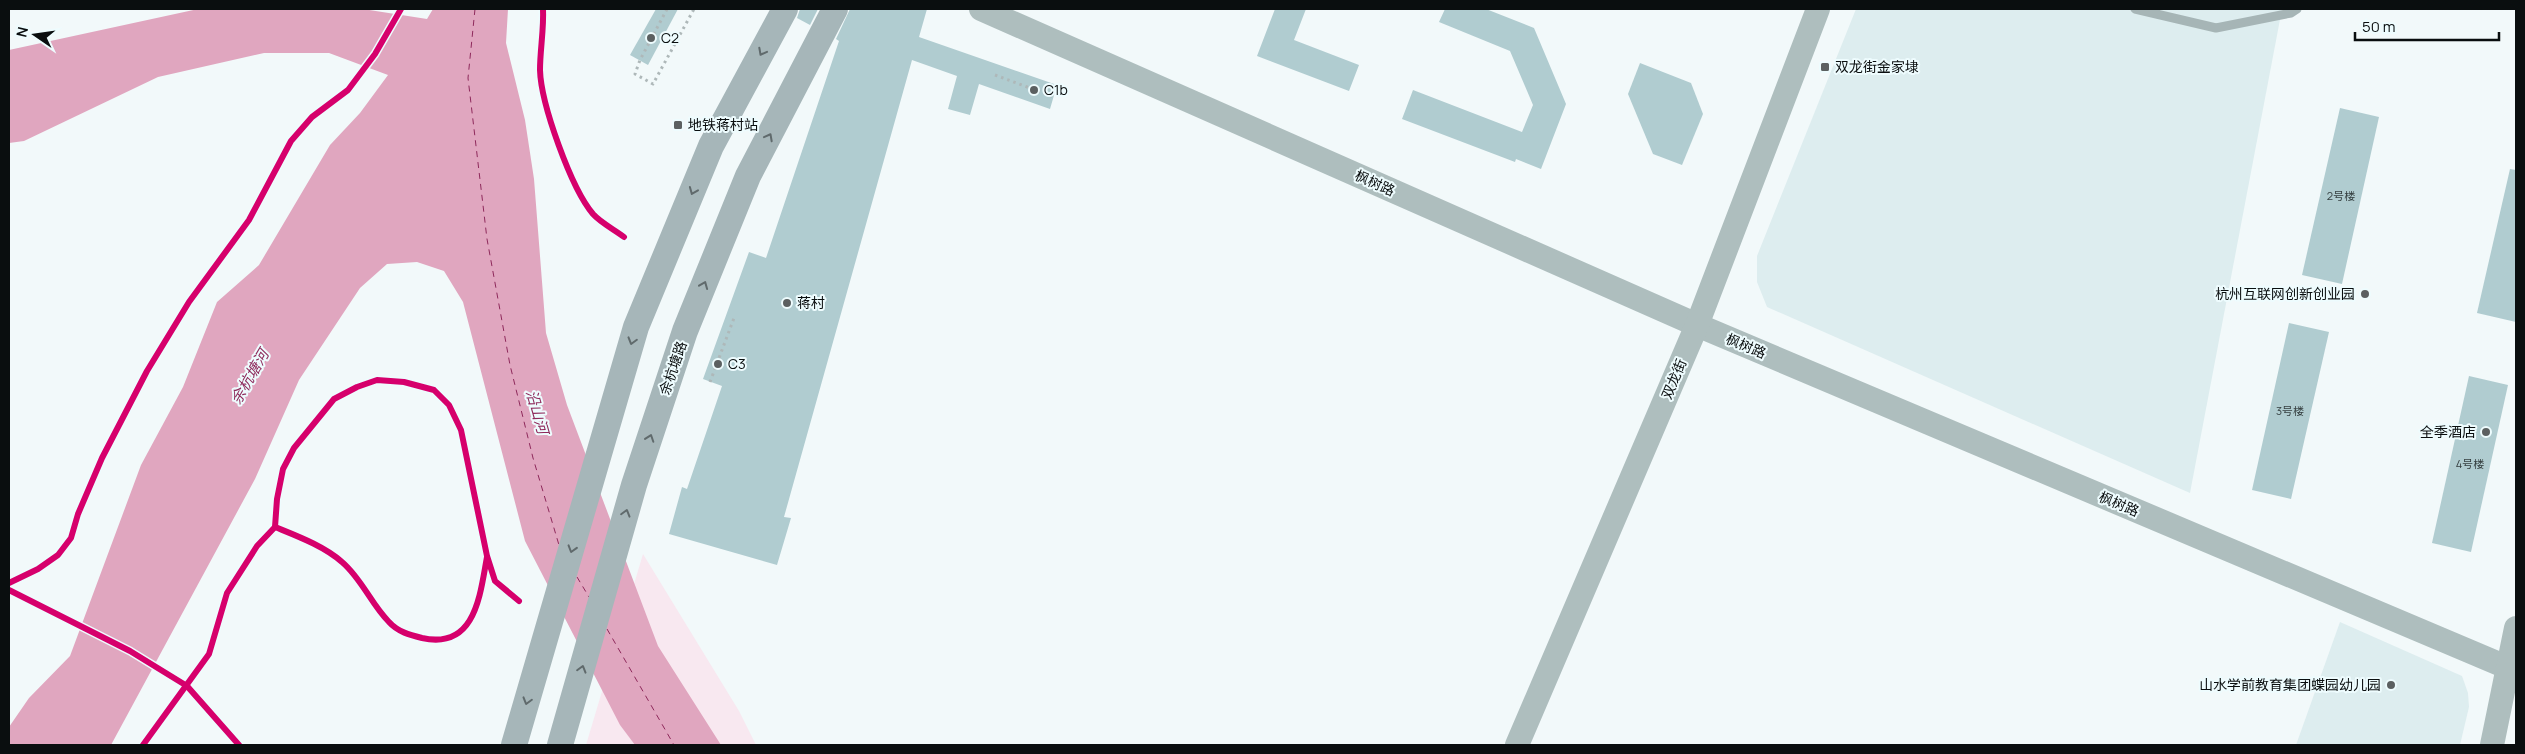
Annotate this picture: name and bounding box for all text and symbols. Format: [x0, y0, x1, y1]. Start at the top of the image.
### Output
north arrow [10, 10, 60, 60]
scale bar [2355, 10, 2499, 42]
text: 50 m [2362, 16, 2396, 37]
text: N [11, 25, 32, 39]
place label: C2 [661, 28, 679, 47]
marker: C2 [645, 32, 657, 44]
one-way arrow [758, 46, 768, 55]
place label: 双龙街金家埭 [1835, 57, 1919, 76]
marker: 双龙街金家埭 [1819, 61, 1831, 73]
place label: C1b [1044, 80, 1068, 99]
marker: C1b [1028, 84, 1040, 96]
place label: 地铁蒋村站 [688, 115, 758, 134]
marker: 地铁蒋村站 [672, 119, 684, 131]
one-way arrow [763, 133, 773, 142]
street label: 枫树路 [1352, 165, 1398, 200]
one-way arrow [688, 186, 699, 195]
house number: 2号楼 [2327, 188, 2355, 203]
one-way arrow [698, 282, 708, 290]
place label: 杭州互联网创新创业园 [2215, 284, 2355, 303]
marker: 杭州互联网创新创业园 [2359, 288, 2371, 300]
place label: 蒋村 [797, 293, 825, 312]
marker: 蒋村 [781, 297, 793, 309]
street label: 枫树路 [1723, 329, 1769, 362]
one-way arrow [628, 337, 638, 345]
street label: 余杭塘路 [654, 338, 691, 397]
water label: 余杭塘河 [225, 343, 275, 408]
place label: C3 [728, 354, 746, 373]
street label: 双龙街 [1657, 356, 1690, 402]
marker: C3 [712, 358, 724, 370]
water label: 沿山河 [521, 387, 555, 439]
house number: 3号楼 [2276, 403, 2304, 418]
place label: 全季酒店 [2420, 422, 2476, 441]
marker: 全季酒店 [2480, 426, 2492, 438]
one-way arrow [644, 435, 654, 443]
house number: 4号楼 [2456, 456, 2484, 471]
street label: 枫树路 [2096, 487, 2142, 520]
one-way arrow [621, 509, 631, 517]
one-way arrow [567, 544, 577, 552]
one-way arrow [576, 665, 586, 673]
place label: 山水学前教育集团蝶园幼儿园 [2199, 675, 2381, 694]
marker: 山水学前教育集团蝶园幼儿园 [2385, 679, 2397, 691]
one-way arrow [522, 697, 532, 705]

